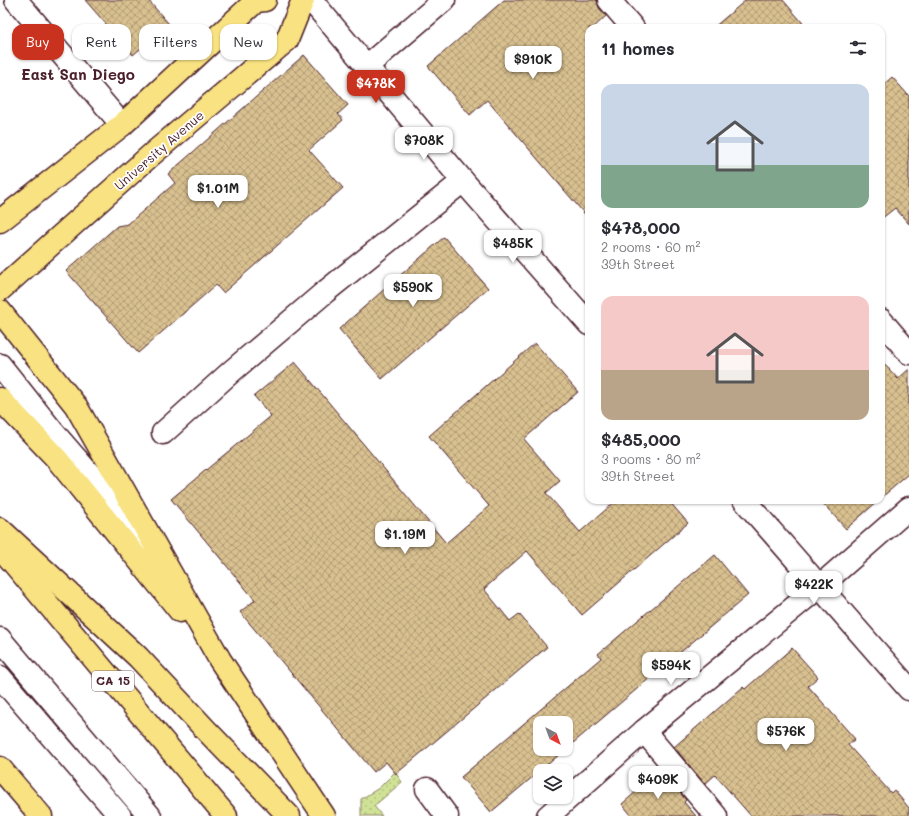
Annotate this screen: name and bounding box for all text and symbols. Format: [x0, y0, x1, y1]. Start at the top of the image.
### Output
chip: Buy [12, 24, 64, 60]
chip: Rent [72, 24, 131, 60]
chip: Filters [139, 24, 212, 60]
chip: New [220, 24, 277, 60]
text: 11 homes [601, 37, 675, 59]
icon: filters [847, 37, 869, 59]
pin: $910K [505, 46, 561, 80]
text: $910K [514, 50, 552, 67]
district label: East San Diego [21, 64, 135, 84]
pin: $478K [348, 70, 404, 104]
text: $478K [356, 74, 396, 91]
street label: University Avenue [110, 106, 207, 193]
icon: home [699, 110, 771, 182]
pin: $708K [396, 127, 452, 161]
text: $708K [404, 131, 444, 148]
pin: $1.01M [185, 175, 251, 209]
text: $1.01M [197, 179, 239, 196]
text: $478,000 [601, 216, 680, 238]
pin: $485K [485, 230, 541, 264]
text: $485K [493, 234, 533, 251]
text: 2 rooms · 60 m² [601, 238, 700, 255]
text: 39th Street [601, 255, 675, 272]
pin: $590K [385, 274, 441, 308]
text: $590K [393, 278, 433, 295]
icon: home [699, 322, 771, 394]
text: $485,000 [601, 428, 681, 450]
text: 3 rooms · 80 m² [601, 450, 701, 467]
text: 39th Street [601, 467, 675, 484]
pin: $1.19M [372, 521, 438, 555]
text: $1.19M [384, 525, 426, 542]
pin: $422K [786, 571, 842, 605]
text: $422K [794, 575, 834, 592]
pin: $594K [643, 652, 699, 686]
text: $594K [651, 656, 691, 673]
road number: CA 15 [92, 671, 134, 691]
north arrow [533, 716, 573, 756]
map controls [533, 716, 573, 804]
pin: $576K [758, 718, 814, 752]
text: $576K [766, 722, 806, 739]
button: layers [533, 764, 573, 804]
pin: $409K [630, 766, 686, 800]
text: $409K [637, 770, 679, 787]

